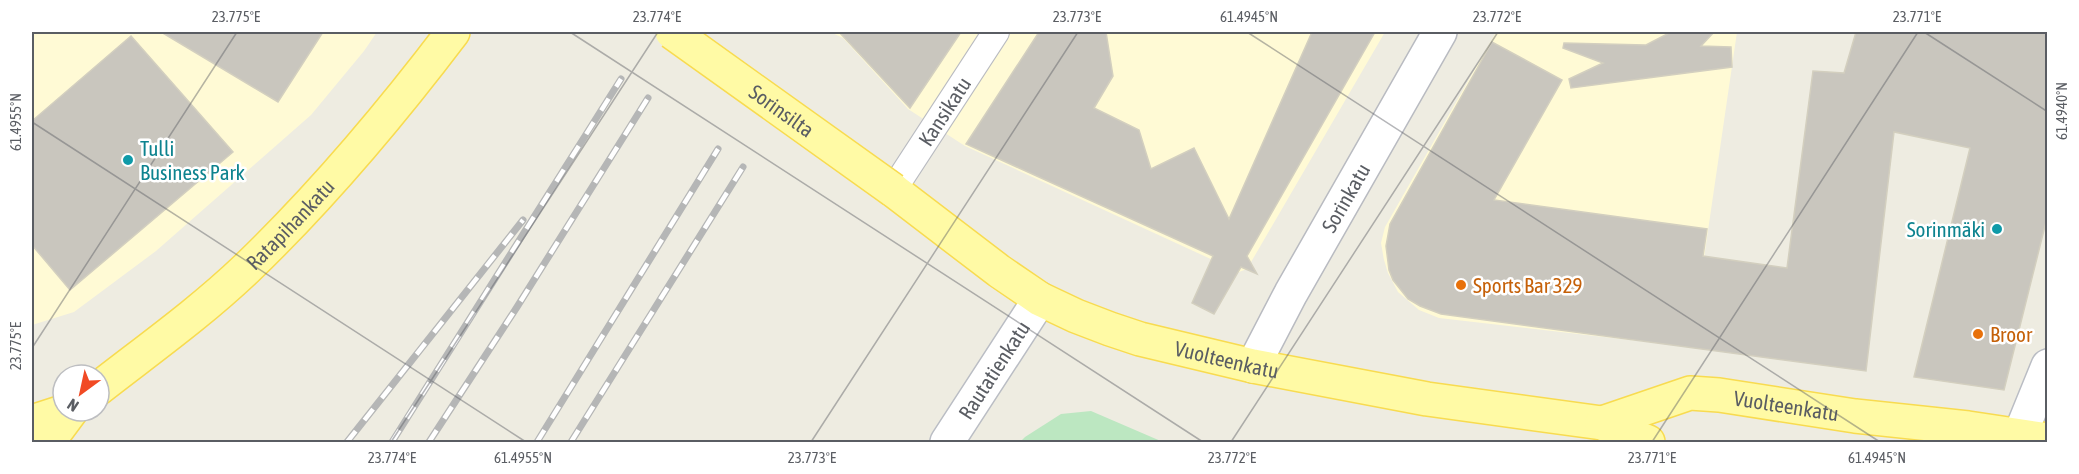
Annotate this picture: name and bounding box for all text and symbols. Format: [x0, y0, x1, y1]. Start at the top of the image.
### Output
text: 23.775°E [212, 8, 261, 25]
text: 23.774°E [633, 8, 682, 25]
text: 23.773°E [1053, 8, 1102, 25]
text: 61.4945°N [1220, 8, 1278, 25]
text: 23.772°E [1473, 8, 1522, 25]
text: 23.771°E [1893, 8, 1942, 25]
street label: Kansikatu [913, 72, 976, 150]
street label: Sorinsilta [745, 79, 819, 142]
text: 61.4940°N [2053, 82, 2070, 140]
text: 61.4955°N [7, 93, 24, 151]
place label: Tulli Business Park [140, 136, 245, 184]
marker: Tulli Business Park [121, 153, 135, 167]
street label: Sorinkatu [1316, 159, 1374, 236]
street label: Ratapihankatu [241, 174, 339, 274]
place label: Sorinmäki [1907, 217, 1985, 241]
marker: Sorinmäki [1990, 222, 2004, 236]
place label: Sports Bar 329 [1473, 273, 1582, 297]
marker: Sports Bar 329 [1454, 278, 1468, 292]
street label: Rautatienkatu [953, 316, 1035, 423]
text: 23.775°E [7, 321, 24, 370]
place label: Broor [1990, 322, 2033, 346]
marker: Broor [1971, 327, 1985, 341]
street label: Vuolteenkatu [1172, 336, 1281, 383]
north arrow [51, 363, 111, 423]
street label: Vuolteenkatu [1732, 385, 1840, 425]
text: N [64, 395, 82, 416]
text: 23.774°E [368, 449, 417, 466]
text: 61.4955°N [494, 449, 552, 466]
text: 23.773°E [788, 449, 837, 466]
text: 23.772°E [1208, 449, 1257, 466]
text: 23.771°E [1628, 449, 1677, 466]
text: 61.4945°N [1848, 449, 1906, 466]

